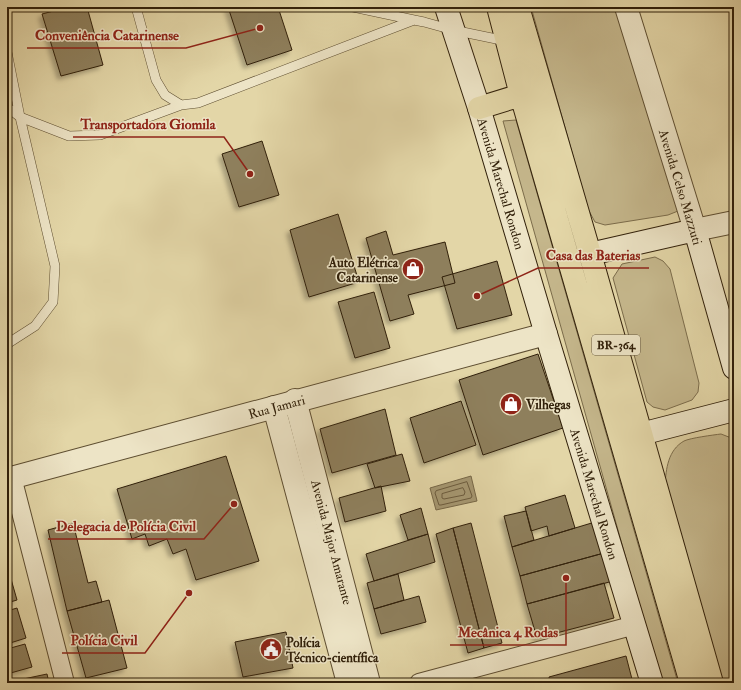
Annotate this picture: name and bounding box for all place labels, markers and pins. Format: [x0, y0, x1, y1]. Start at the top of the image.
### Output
callout: Conveniência Catarinense [27, 22, 186, 48]
callout: Transportadora Giomila [73, 111, 224, 137]
callout: Casa das Baterias [538, 242, 649, 268]
place label: Auto Elétrica Catarinense [328, 255, 399, 286]
shop icon: Auto Elétrica Catarinense [400, 256, 426, 282]
shop icon: Vilhegas [498, 391, 524, 417]
place label: Vilhegas [525, 397, 571, 414]
callout: Delegacia de Polícia Civil [48, 513, 204, 539]
callout: Mecânica 4 Rodas [450, 619, 566, 645]
callout: Polícia Civil [62, 627, 145, 653]
place label: Polícia Técnico-científica [285, 635, 379, 666]
public building icon: Polícia Técnico-científica [258, 636, 284, 662]

